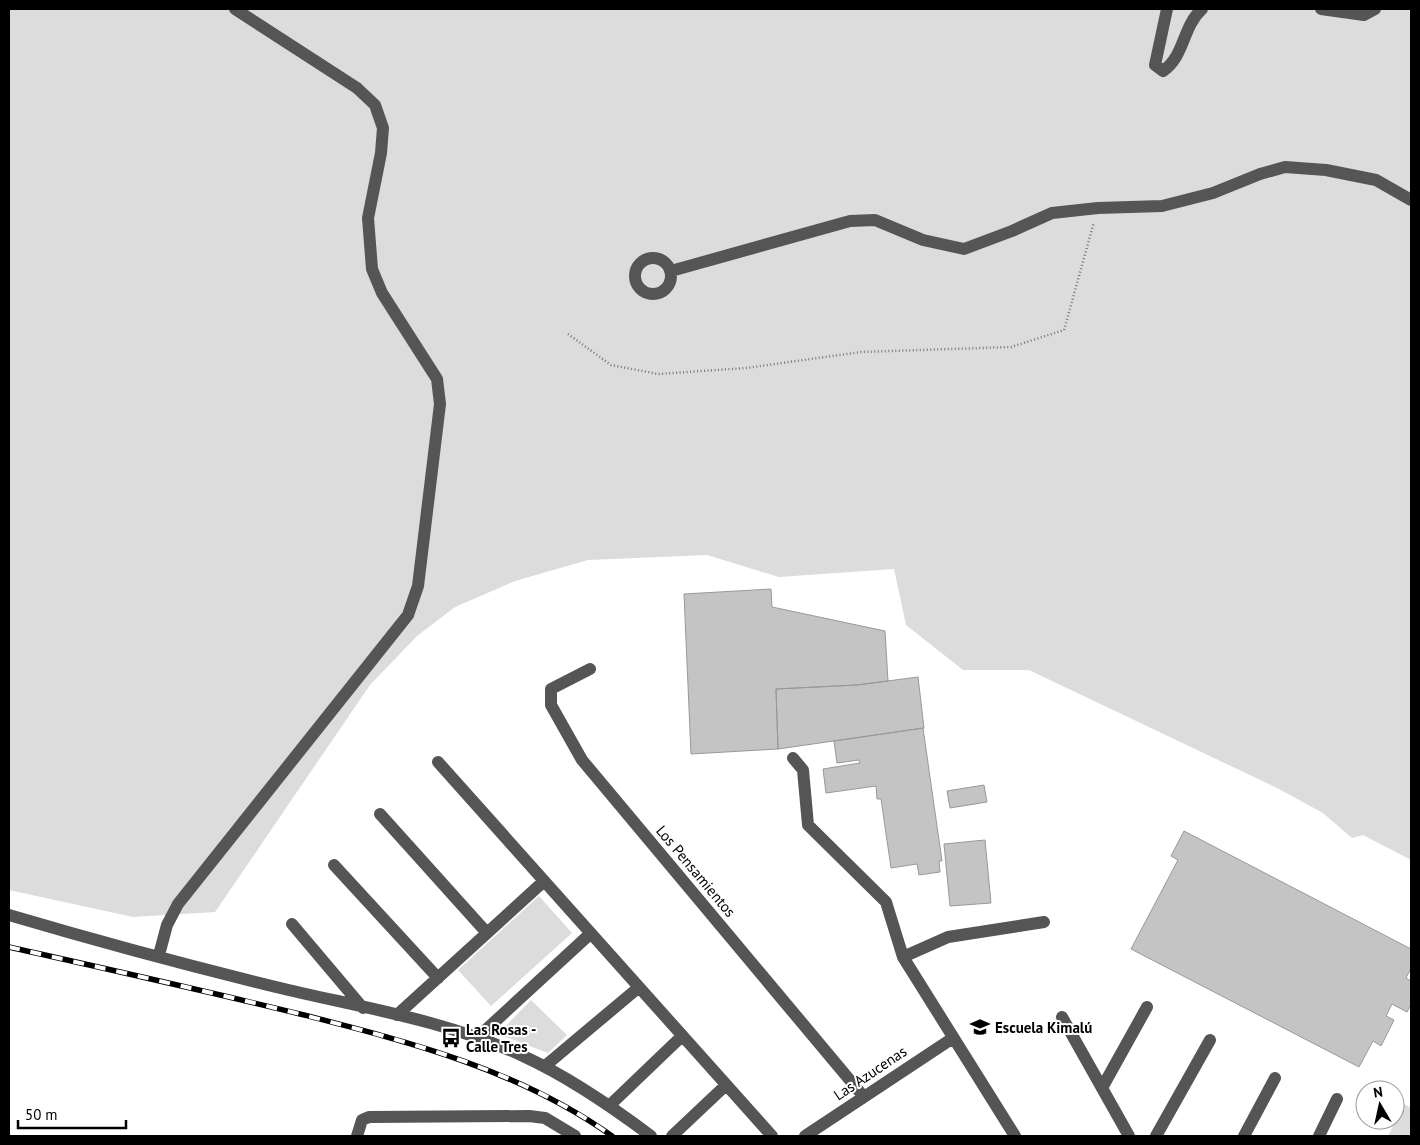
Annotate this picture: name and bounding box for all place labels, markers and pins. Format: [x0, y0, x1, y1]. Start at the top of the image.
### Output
school or university icon: Escuela Kimalú [969, 1016, 991, 1038]
place label: Escuela Kimalú [995, 1018, 1092, 1037]
place label: Las Rosas - Calle Tres [466, 1020, 536, 1056]
bus stop icon: Las Rosas - Calle Tres [440, 1027, 462, 1049]

